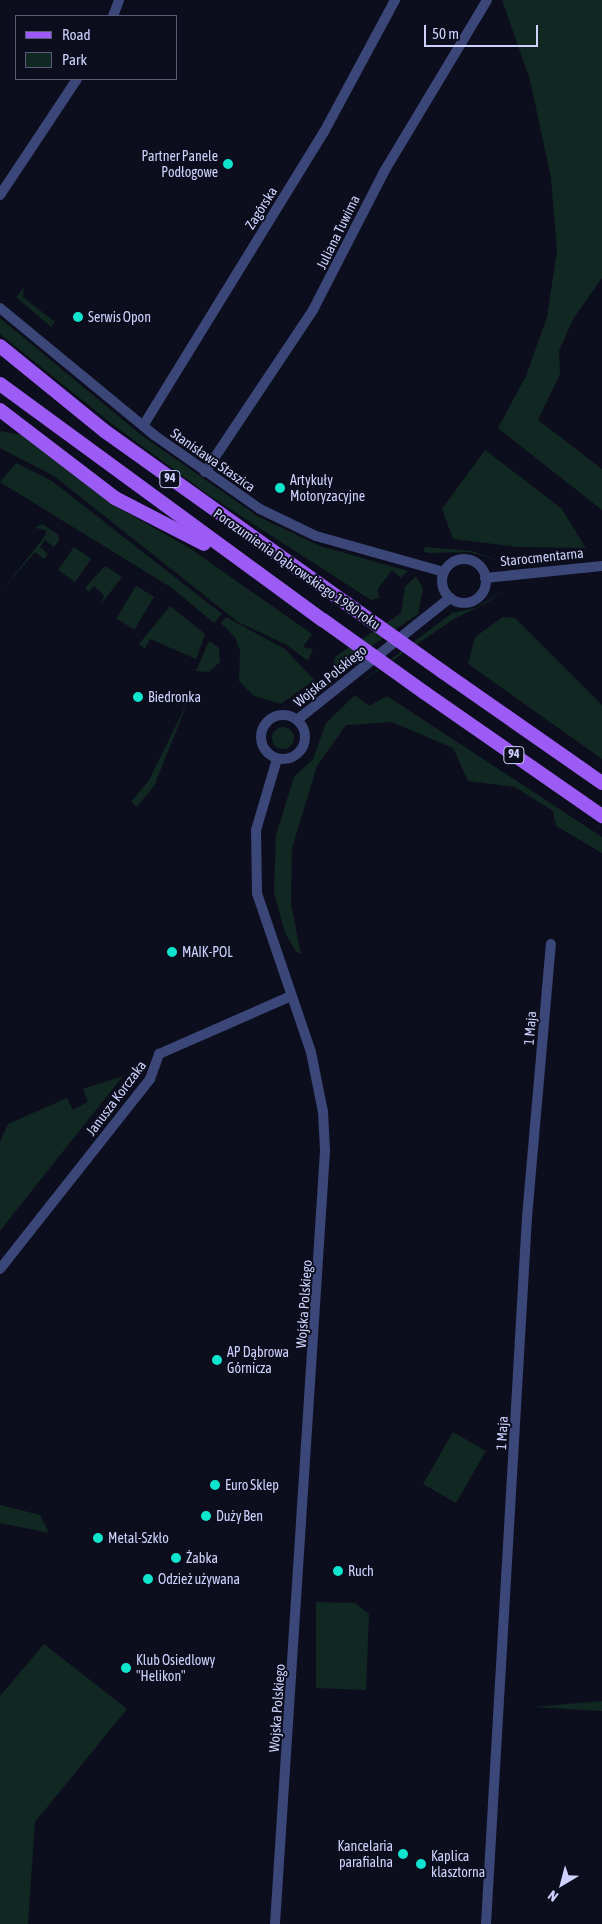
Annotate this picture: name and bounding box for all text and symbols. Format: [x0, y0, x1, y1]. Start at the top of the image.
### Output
legend [15, 15, 178, 80]
scale bar [427, 15, 541, 47]
text: 50 m [432, 25, 459, 42]
text: Road [62, 26, 91, 43]
text: Park [62, 51, 87, 68]
place label: Partner Panele Podłogowe [142, 148, 218, 180]
marker: Partner Panele Podłogowe [222, 158, 234, 170]
street label: Zagórska [241, 184, 281, 232]
street label: Juliana Tuwima [313, 192, 363, 272]
place label: Serwis Opon [88, 309, 151, 325]
marker: Serwis Opon [72, 311, 84, 323]
street label: Stanisława Staszica [167, 425, 259, 495]
road number: 94 [159, 469, 181, 488]
place label: Artykuły Motoryzacyjne [290, 472, 365, 504]
marker: Artykuły Motoryzacyjne [274, 482, 286, 494]
street label: Porozumienia Dąbrowskiego 1980 roku [210, 505, 384, 633]
street label: Starocmentarna [500, 544, 584, 570]
street label: Wojska Polskiego [290, 642, 370, 710]
place label: Biedronka [148, 689, 201, 705]
marker: Biedronka [132, 691, 144, 703]
road number: 94 [503, 746, 525, 764]
place label: MAIK-POL [182, 944, 233, 960]
marker: MAIK-POL [166, 946, 178, 958]
street label: 1 Maja [520, 1010, 540, 1046]
street label: Janusza Korczaka [82, 1057, 150, 1139]
street label: Wojska Polskiego [293, 1259, 315, 1349]
place label: AP Dąbrowa Górnicza [227, 1344, 289, 1376]
marker: AP Dąbrowa Górnicza [211, 1354, 223, 1366]
street label: 1 Maja [493, 1416, 511, 1450]
place label: Euro Sklep [225, 1477, 279, 1493]
marker: Euro Sklep [209, 1479, 221, 1491]
place label: Duży Ben [216, 1508, 263, 1524]
marker: Duży Ben [200, 1510, 212, 1522]
place label: Metal-Szkło [108, 1530, 169, 1546]
marker: Metal-Szkło [92, 1532, 104, 1544]
place label: Żabka [186, 1550, 218, 1566]
marker: Żabka [170, 1552, 182, 1564]
place label: Ruch [348, 1563, 374, 1579]
marker: Ruch [332, 1565, 344, 1577]
place label: Odzież używana [158, 1571, 240, 1587]
marker: Odzież używana [142, 1573, 154, 1585]
place label: Klub Osiedlowy "Helikon" [136, 1652, 215, 1684]
marker: Klub Osiedlowy "Helikon" [120, 1662, 132, 1674]
street label: Wojska Polskiego [266, 1663, 288, 1753]
place label: Kancelaria parafialna [338, 1838, 393, 1870]
marker: Kancelaria parafialna [397, 1848, 409, 1860]
place label: Kaplica klasztorna [431, 1848, 485, 1880]
marker: Kaplica klasztorna [415, 1858, 427, 1870]
north arrow [537, 1859, 587, 1909]
text: N [545, 1887, 561, 1905]

